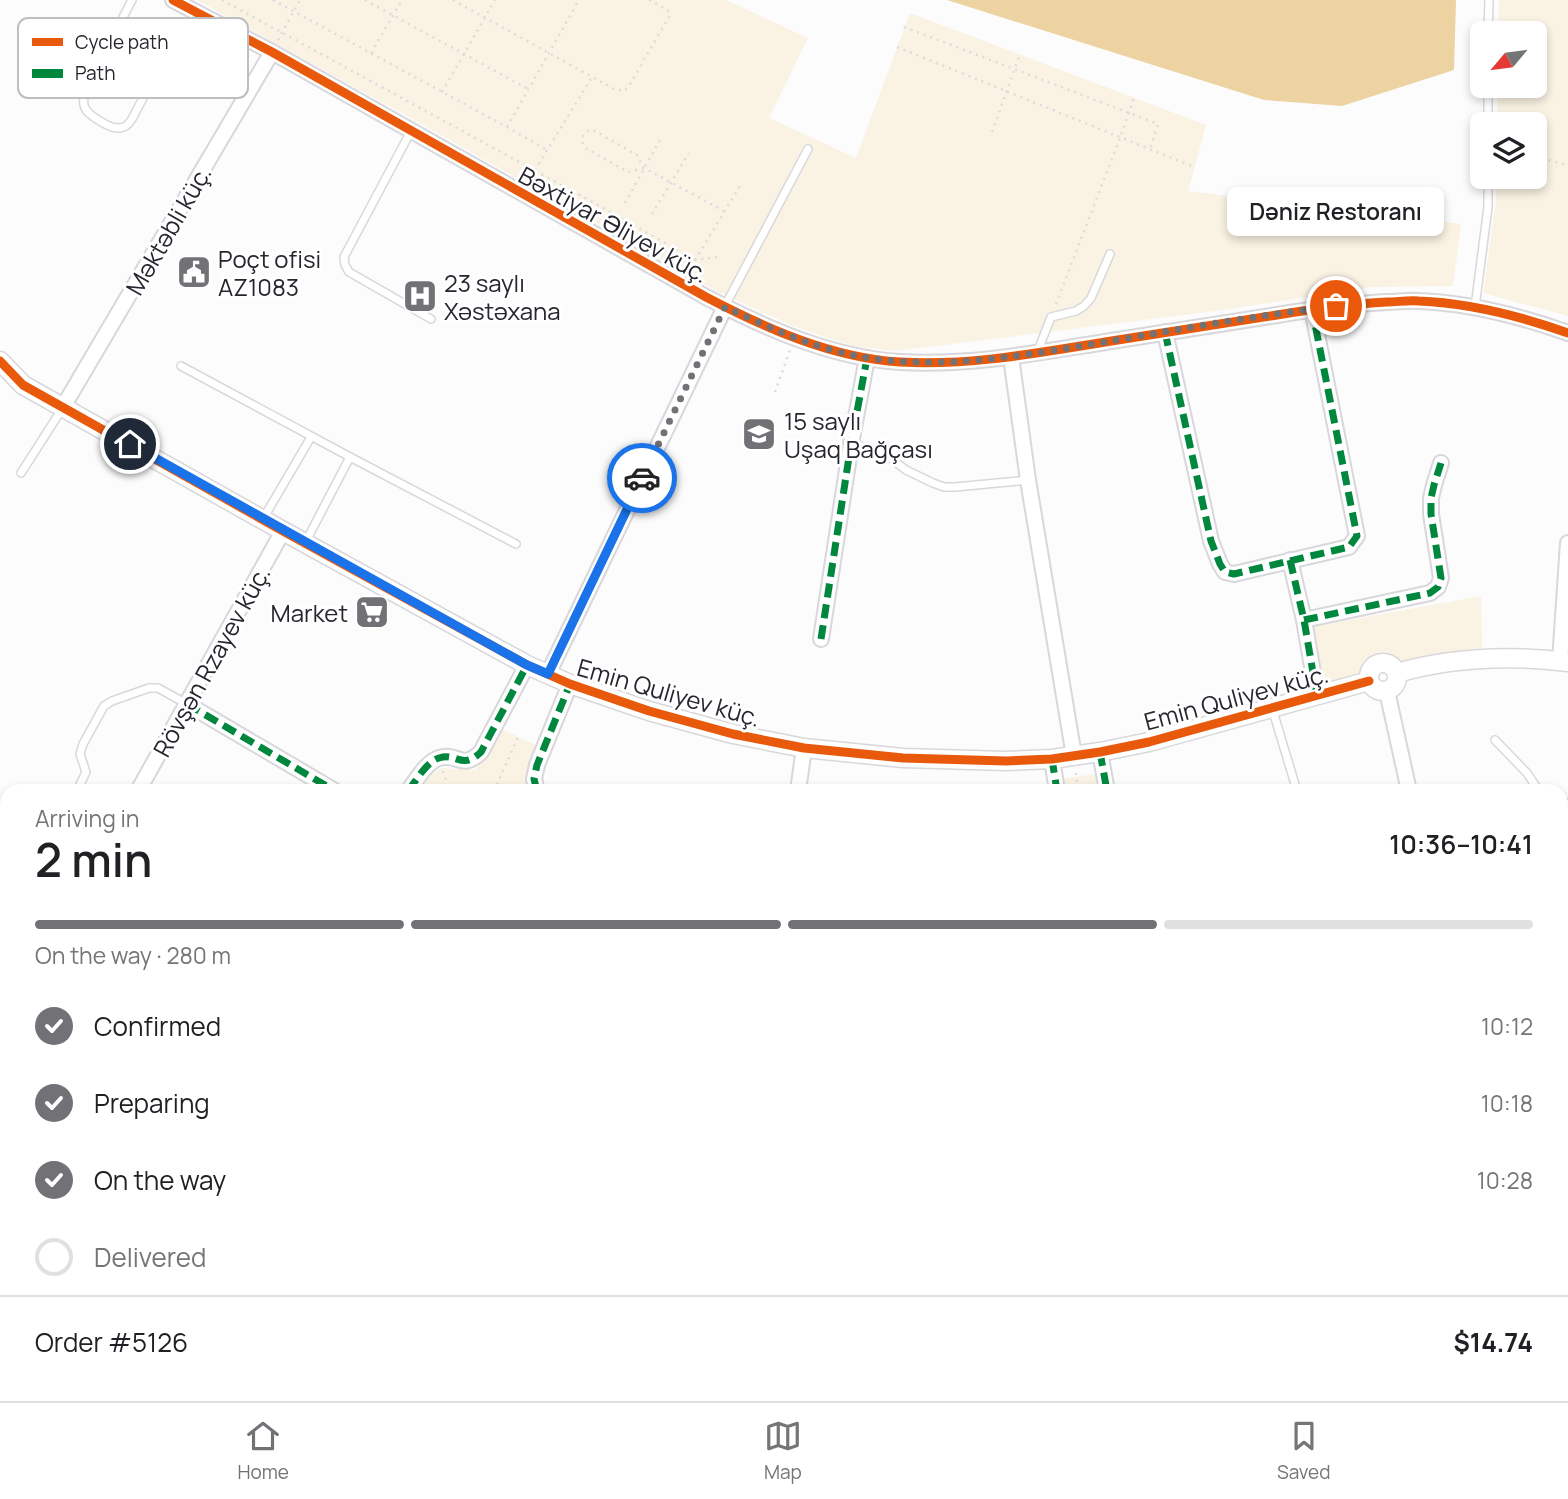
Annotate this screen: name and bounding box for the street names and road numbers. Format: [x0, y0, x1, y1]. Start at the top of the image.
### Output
street label: Bəxtiyar Əliyev küç. [513, 158, 715, 290]
street label: Məktəbli küç. [118, 159, 218, 301]
street label: Rövşən Rzayev küç. [145, 560, 277, 762]
street label: Emin Quliyev küç. [573, 650, 765, 734]
street label: Emin Quliyev küç. [1140, 657, 1332, 737]

